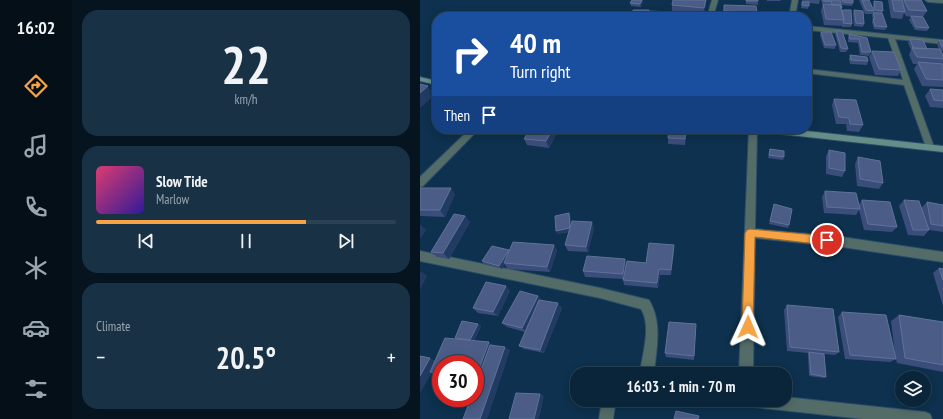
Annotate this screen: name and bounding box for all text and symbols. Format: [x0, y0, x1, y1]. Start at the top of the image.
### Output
text: 16:02 [17, 16, 55, 39]
text: 40 m [510, 24, 561, 61]
icon: right [444, 28, 496, 80]
text: 22 [221, 31, 271, 98]
text: Turn right [510, 60, 570, 83]
icon: directions [22, 72, 50, 100]
text: km/h [234, 91, 258, 108]
icon: arrive [478, 104, 500, 126]
text: Then [444, 106, 470, 125]
icon: music [22, 132, 50, 160]
text: Slow Tide [156, 172, 208, 191]
text: Marlow [156, 191, 189, 208]
icon: phone [22, 193, 50, 221]
pin [810, 223, 844, 257]
icon: arrive [816, 229, 838, 251]
icon: previous [135, 230, 157, 252]
icon: pause [235, 230, 257, 252]
icon: next [335, 230, 357, 252]
icon: climate [22, 254, 50, 282]
position arrow [727, 306, 769, 348]
icon: car [22, 314, 50, 342]
text: Climate [96, 318, 130, 335]
text: 20.5° [216, 338, 276, 377]
text: − [96, 343, 105, 371]
text: + [387, 343, 396, 371]
speed limit sign: 30 [432, 355, 484, 407]
map controls [895, 371, 931, 407]
button: layers [895, 371, 931, 407]
icon: filters [22, 375, 50, 403]
text: 16:03 · 1 min · 70 m [627, 377, 735, 396]

